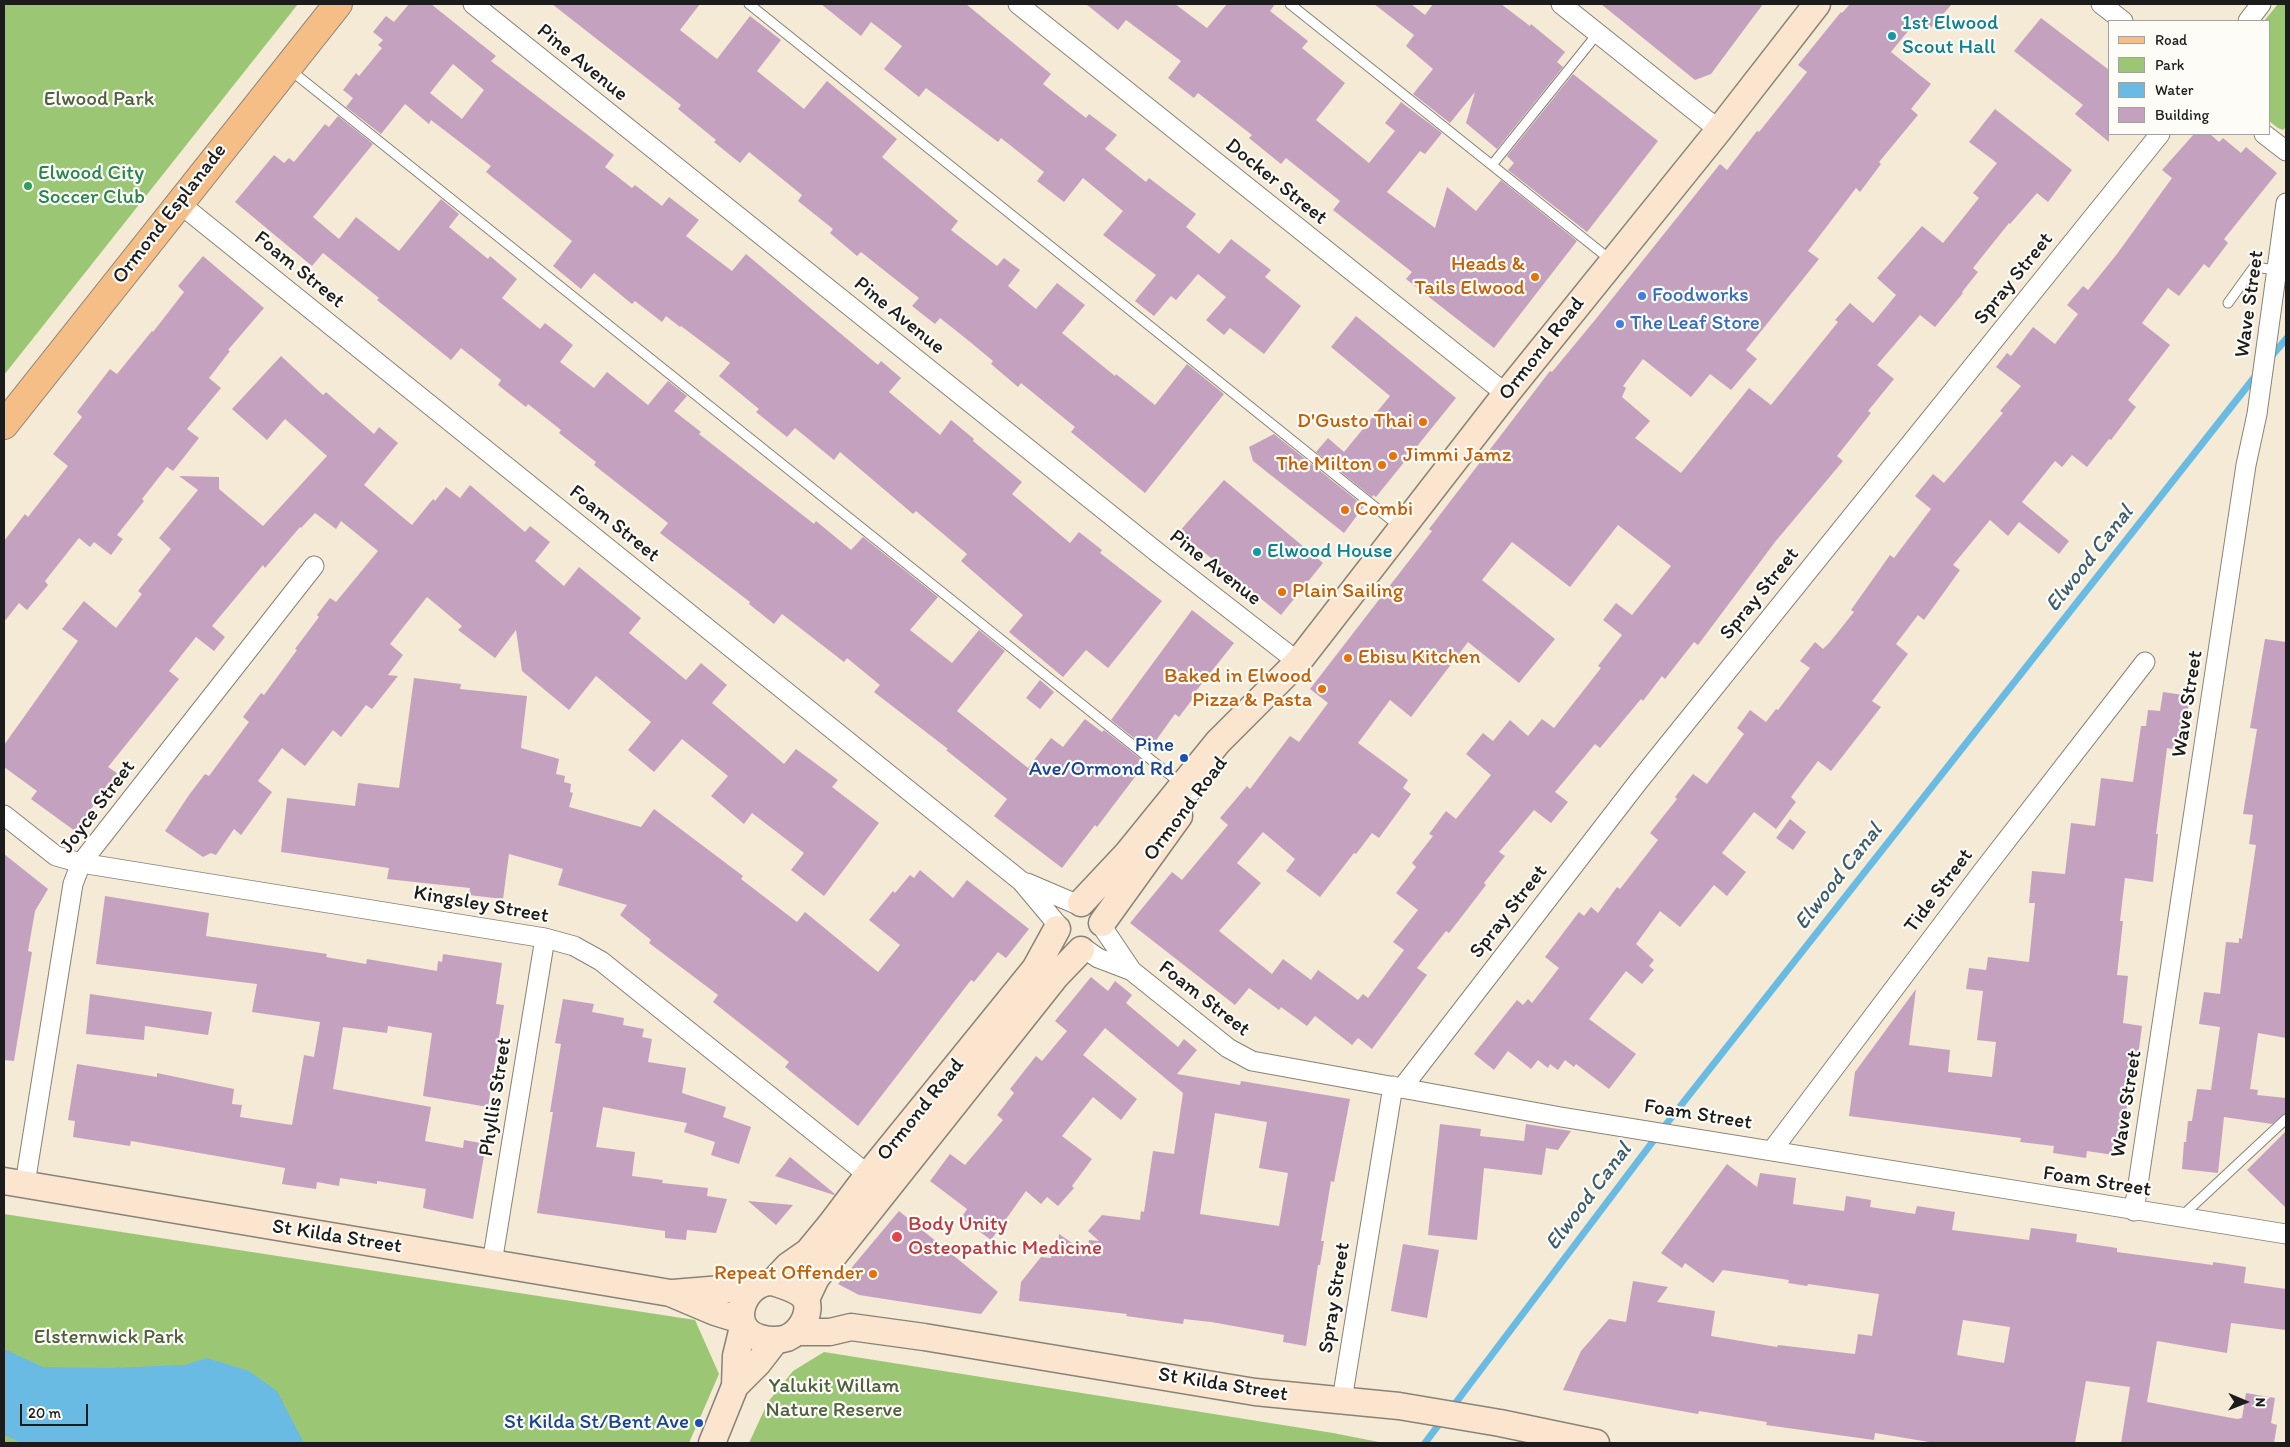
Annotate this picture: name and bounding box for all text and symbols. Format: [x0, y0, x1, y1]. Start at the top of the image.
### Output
place label: 1st Elwood Scout Hall [1902, 11, 1998, 61]
street label: Pine Avenue [531, 19, 633, 107]
legend [2108, 20, 2270, 135]
marker: 1st Elwood Scout Hall [1886, 30, 1898, 42]
text: Road [2155, 31, 2187, 49]
text: Park [2155, 56, 2185, 74]
text: Water [2155, 81, 2193, 99]
park label: Elwood Park [44, 87, 154, 113]
text: Building [2155, 106, 2209, 124]
street label: Docker Street [1220, 133, 1332, 231]
street label: Ormond Esplanade [107, 139, 233, 289]
place label: Elwood City Soccer Club [38, 161, 145, 211]
marker: Elwood City Soccer Club [22, 180, 34, 192]
street label: Foam Street [249, 226, 349, 314]
street label: Spray Street [1969, 228, 2059, 330]
street label: Wave Street [2230, 249, 2270, 359]
place label: Heads & Tails Elwood [1414, 252, 1525, 302]
marker: Heads & Tails Elwood [1529, 271, 1541, 283]
street label: Pine Avenue [848, 272, 950, 360]
place label: Foodworks [1652, 283, 1749, 309]
marker: Foodworks [1636, 290, 1648, 302]
street label: Ormond Road [1494, 292, 1590, 406]
place label: The Leaf Store [1630, 311, 1760, 337]
marker: The Leaf Store [1614, 318, 1626, 330]
place label: D'Gusto Thai [1297, 409, 1413, 435]
marker: D'Gusto Thai [1417, 416, 1429, 428]
place label: Jimmi Jamz [1403, 443, 1511, 469]
marker: Jimmi Jamz [1387, 450, 1399, 462]
place label: The Milton [1276, 452, 1372, 478]
marker: The Milton [1376, 459, 1388, 471]
street label: Foam Street [564, 480, 664, 568]
place label: Combi [1355, 497, 1413, 523]
water label: Elwood Canal [2040, 501, 2140, 617]
marker: Combi [1339, 504, 1351, 516]
street label: Pine Avenue [1164, 524, 1266, 612]
place label: Elwood House [1267, 539, 1393, 565]
street label: Spray Street [1715, 543, 1805, 645]
marker: Elwood House [1251, 546, 1263, 558]
place label: Plain Sailing [1292, 579, 1404, 605]
marker: Plain Sailing [1276, 586, 1288, 598]
place label: Ebisu Kitchen [1358, 645, 1481, 671]
street label: Wave Street [2167, 649, 2209, 759]
marker: Ebisu Kitchen [1342, 652, 1354, 664]
place label: Baked in Elwood Pizza & Pasta [1164, 664, 1312, 714]
marker: Baked in Elwood Pizza & Pasta [1316, 683, 1328, 695]
place label: Pine Ave/Ormond Rd [1029, 733, 1174, 783]
street label: Ormond Road [1138, 752, 1234, 866]
marker: Pine Ave/Ormond Rd [1178, 752, 1190, 764]
street label: Joyce Street [55, 755, 141, 859]
water label: Elwood Canal [1789, 819, 1889, 935]
street label: Tide Street [1899, 844, 1979, 938]
street label: Spray Street [1465, 860, 1553, 964]
street label: Kingsley Street [411, 881, 551, 929]
street label: Foam Street [1153, 955, 1255, 1043]
street label: Phyllis Street [474, 1036, 518, 1158]
street label: Wave Street [2106, 1049, 2148, 1159]
street label: Ormond Road [872, 1054, 970, 1166]
street label: Foam Street [1642, 1094, 1754, 1136]
water label: Elwood Canal [1540, 1138, 1638, 1256]
street label: Foam Street [2041, 1161, 2153, 1203]
place label: Body Unity Osteopathic Medicine [908, 1212, 1102, 1262]
street label: St Kilda Street [270, 1214, 404, 1260]
marker: Body Unity Osteopathic Medicine [890, 1230, 904, 1244]
street label: Spray Street [1314, 1241, 1356, 1355]
place label: Repeat Offender [714, 1261, 863, 1287]
marker: Repeat Offender [867, 1268, 879, 1280]
park label: Elsternwick Park [34, 1325, 184, 1351]
street label: St Kilda Street [1156, 1362, 1290, 1408]
park label: Yalukit Willam Nature Reserve [766, 1374, 902, 1424]
north arrow [2220, 1377, 2270, 1427]
scale bar [22, 1394, 90, 1426]
text: N [2252, 1397, 2269, 1407]
text: 20 m [28, 1404, 61, 1422]
place label: St Kilda St/Bent Ave [504, 1410, 689, 1436]
marker: St Kilda St/Bent Ave [693, 1417, 705, 1429]

